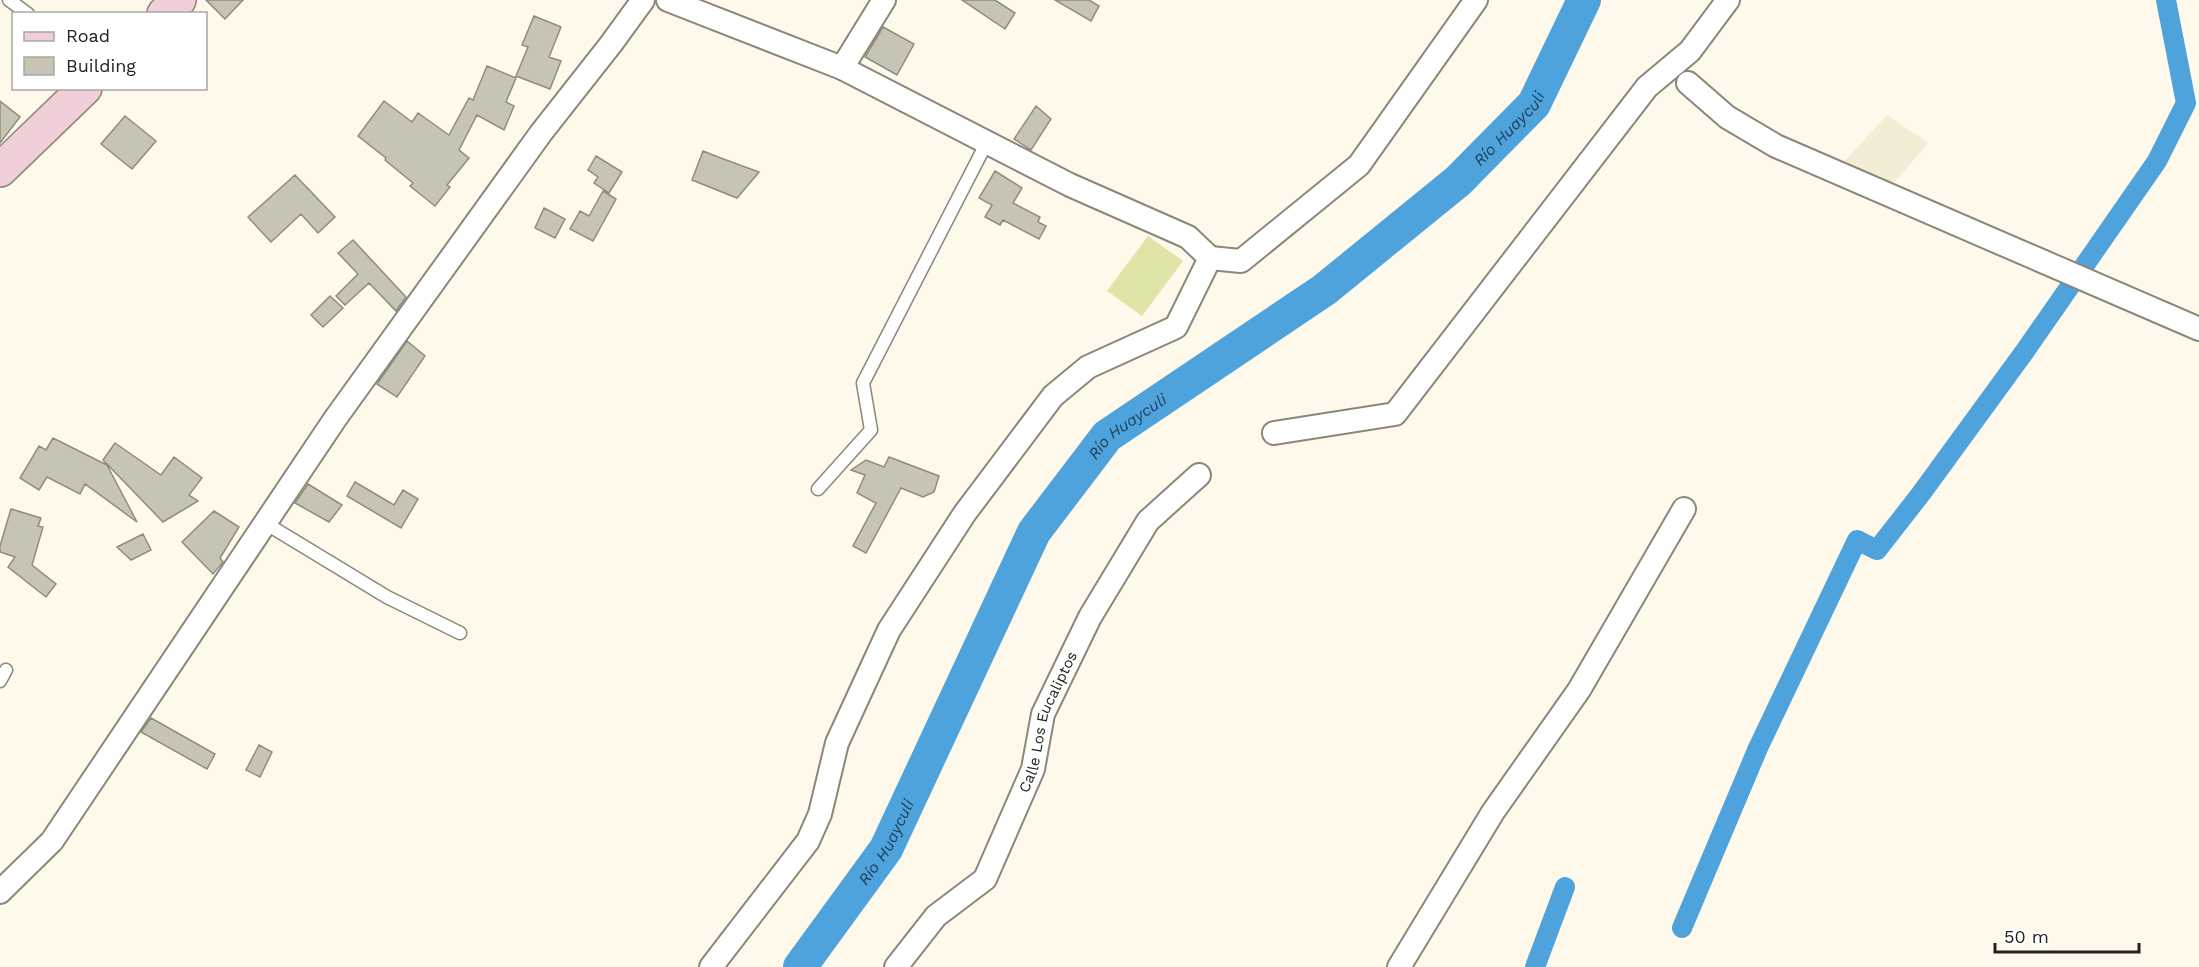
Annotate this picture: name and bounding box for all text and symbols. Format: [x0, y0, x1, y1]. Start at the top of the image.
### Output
legend [12, 12, 207, 90]
text: Road [66, 25, 110, 46]
text: Building [66, 55, 136, 76]
water label: Río Huayculi [1469, 88, 1549, 170]
water label: Río Huayculi [1084, 389, 1171, 463]
street label: Calle Los Eucaliptos [1015, 648, 1081, 795]
water label: Río Huayculi [854, 795, 918, 888]
scale bar [1995, 916, 2139, 954]
text: 50 m [2004, 926, 2049, 947]

